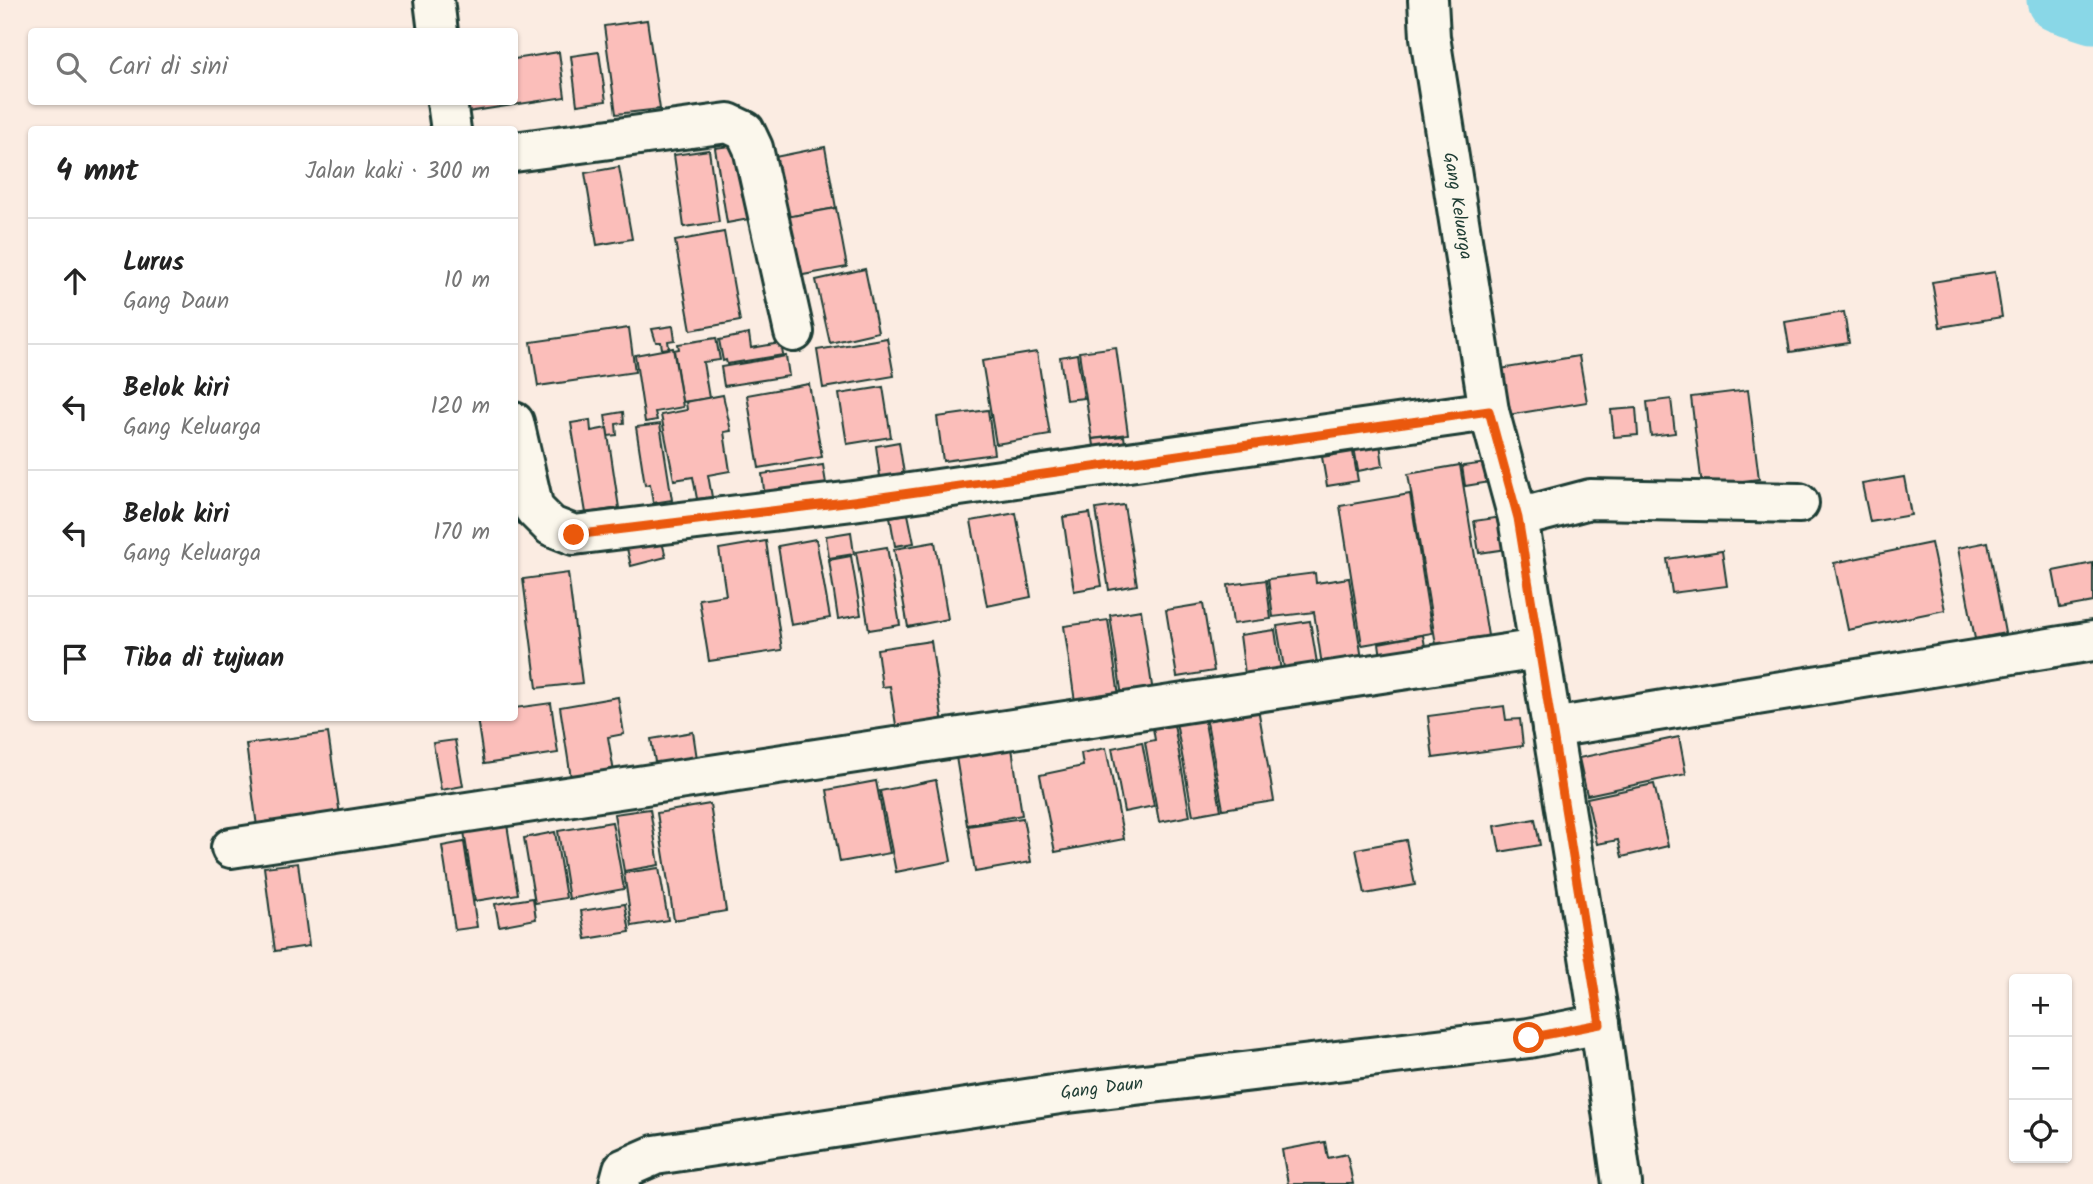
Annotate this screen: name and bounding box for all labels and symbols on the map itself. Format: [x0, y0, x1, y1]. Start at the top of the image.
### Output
street label: Gang Keluarga [1434, 150, 1480, 262]
route end [558, 519, 589, 550]
route start [1513, 1022, 1544, 1053]
street label: Gang Daun [1059, 1070, 1145, 1108]

